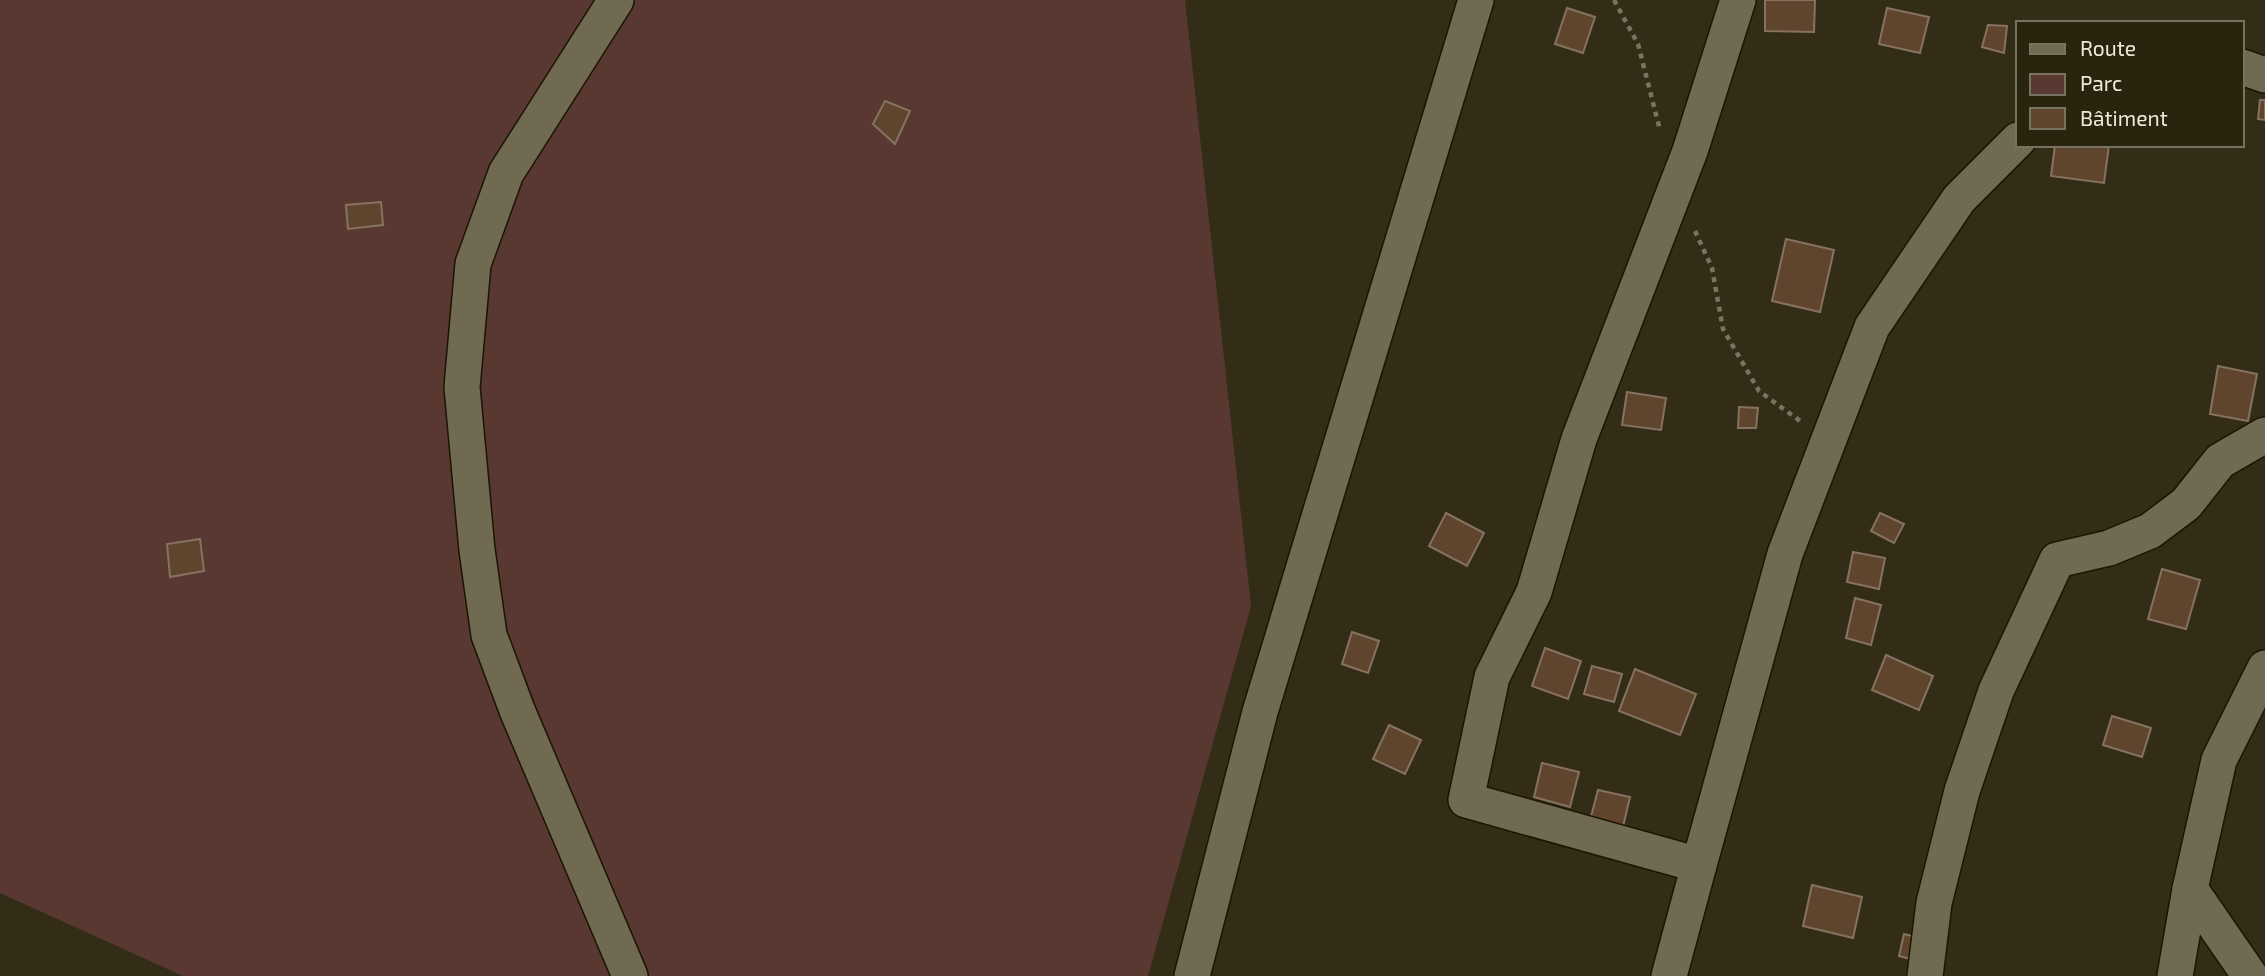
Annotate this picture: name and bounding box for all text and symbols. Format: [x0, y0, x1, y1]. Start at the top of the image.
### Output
legend [2016, 21, 2244, 147]
text: Route [2080, 35, 2136, 60]
text: Parc [2080, 70, 2122, 95]
text: Bâtiment [2080, 105, 2168, 130]

